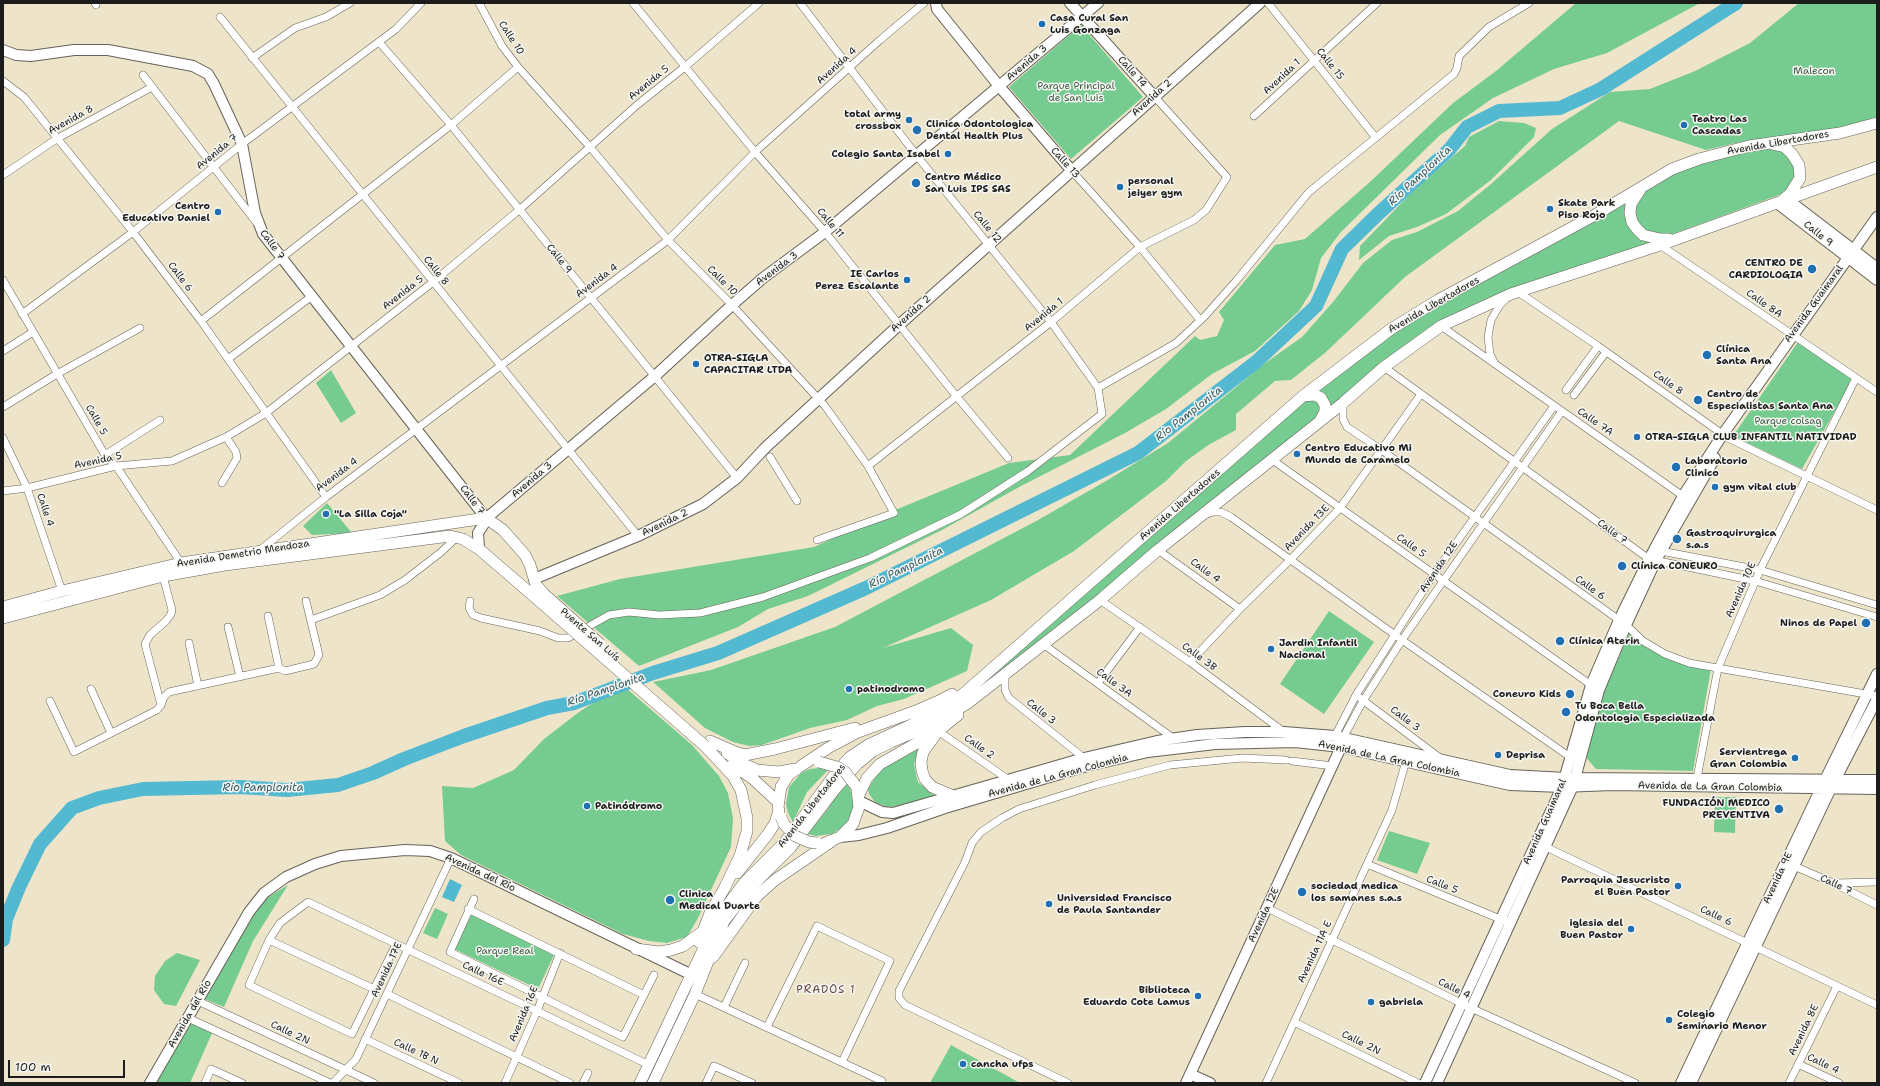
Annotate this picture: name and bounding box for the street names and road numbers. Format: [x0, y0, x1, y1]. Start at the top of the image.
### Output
street label: Calle 10 [496, 19, 526, 57]
street label: Avenida 3 [1004, 42, 1050, 84]
street label: Avenida 4 [815, 45, 859, 87]
street label: Calle 15 [1314, 46, 1346, 82]
street label: Calle 14 [1115, 54, 1149, 90]
street label: Avenida 1 [1261, 57, 1303, 97]
street label: Avenida 5 [626, 63, 672, 103]
street label: Avenida 2 [1130, 77, 1174, 119]
street label: Avenida 8 [46, 103, 96, 137]
street label: Avenida Libertadores [1726, 128, 1830, 158]
street label: Avenida 7 [194, 132, 240, 172]
street label: Calle 13 [1048, 145, 1082, 181]
street label: Calle 11 [814, 206, 846, 240]
street label: Calle 12 [970, 209, 1004, 245]
street label: Calle 9 [1801, 219, 1835, 249]
street label: Calle 7 [257, 228, 287, 262]
street label: Calle 9 [544, 242, 574, 276]
street label: Avenida 3 [754, 249, 800, 289]
street label: Calle 8 [421, 254, 451, 288]
street label: Calle 6 [165, 260, 195, 294]
street label: Avenida 4 [574, 261, 620, 301]
street label: Calle 10 [704, 263, 740, 299]
street label: Avenida Guaimaral [1782, 263, 1846, 345]
street label: Avenida 5 [380, 273, 426, 313]
street label: Avenida Libertadores [1386, 274, 1482, 336]
street label: Calle 8A [1744, 287, 1784, 321]
street label: Avenida 2 [889, 293, 933, 335]
street label: Avenida 1 [1022, 296, 1066, 334]
street label: Calle 8 [1651, 368, 1685, 398]
street label: Calle 5 [82, 403, 110, 437]
street label: Calle 7A [1575, 405, 1615, 439]
street label: Avenida 5 [73, 450, 123, 472]
street label: Avenida 4 [314, 455, 360, 495]
street label: Avenida 3 [509, 459, 555, 501]
street label: Avenida Libertadores [1137, 467, 1223, 543]
street label: Calle 7 [457, 483, 487, 517]
street label: Calle 4 [34, 492, 56, 528]
street label: Avenida 13E [1282, 502, 1332, 554]
street label: Avenida 2 [640, 507, 690, 539]
street label: Calle 7 [1595, 517, 1629, 547]
street label: Calle 5 [1394, 532, 1428, 560]
street label: Avenida Demetrio Mendoza [176, 538, 310, 570]
street label: Avenida 12E [1417, 539, 1461, 595]
street label: Calle 4 [1188, 556, 1222, 586]
street label: Avenida 10E [1723, 560, 1759, 620]
street label: Calle 6 [1573, 573, 1607, 603]
street label: Puente San Luís [558, 606, 622, 664]
street label: Calle 3B [1179, 640, 1219, 674]
street label: Calle 3A [1094, 666, 1134, 700]
street label: Calle 3 [1024, 697, 1058, 727]
street label: Calle 3 [1388, 704, 1422, 734]
street label: Calle 2 [962, 732, 996, 762]
street label: Avenida de La Gran Colombia [1317, 738, 1461, 780]
street label: Avenida de La Gran Colombia [987, 752, 1129, 800]
street label: Avenida Libertadores [775, 762, 849, 850]
street label: Avenida Guaimaral [1521, 777, 1569, 867]
street label: Avenida de La Gran Colombia [1638, 780, 1782, 794]
street label: Avenida 9E [1761, 850, 1795, 906]
street label: Avenida del Río [443, 851, 517, 895]
street label: Calle 7 [1818, 872, 1854, 898]
street label: Calle 5 [1424, 873, 1460, 897]
street label: Avenida 12E [1246, 886, 1282, 944]
street label: Calle 6 [1698, 903, 1734, 929]
street label: Avenida 11A E [1295, 919, 1335, 985]
street label: Avenida 17E [369, 941, 405, 999]
street label: Calle 16E [460, 959, 506, 989]
street label: Calle 4 [1436, 976, 1472, 1002]
street label: Avenida del Río [166, 978, 214, 1050]
street label: Avenida 16E [507, 984, 541, 1044]
street label: Avenida 8E [1786, 1002, 1822, 1058]
street label: Calle 2N [269, 1019, 311, 1047]
street label: Calle 2N [1340, 1028, 1382, 1058]
street label: Calle 1B N [392, 1036, 440, 1068]
street label: Calle 4 [1805, 1051, 1841, 1077]

